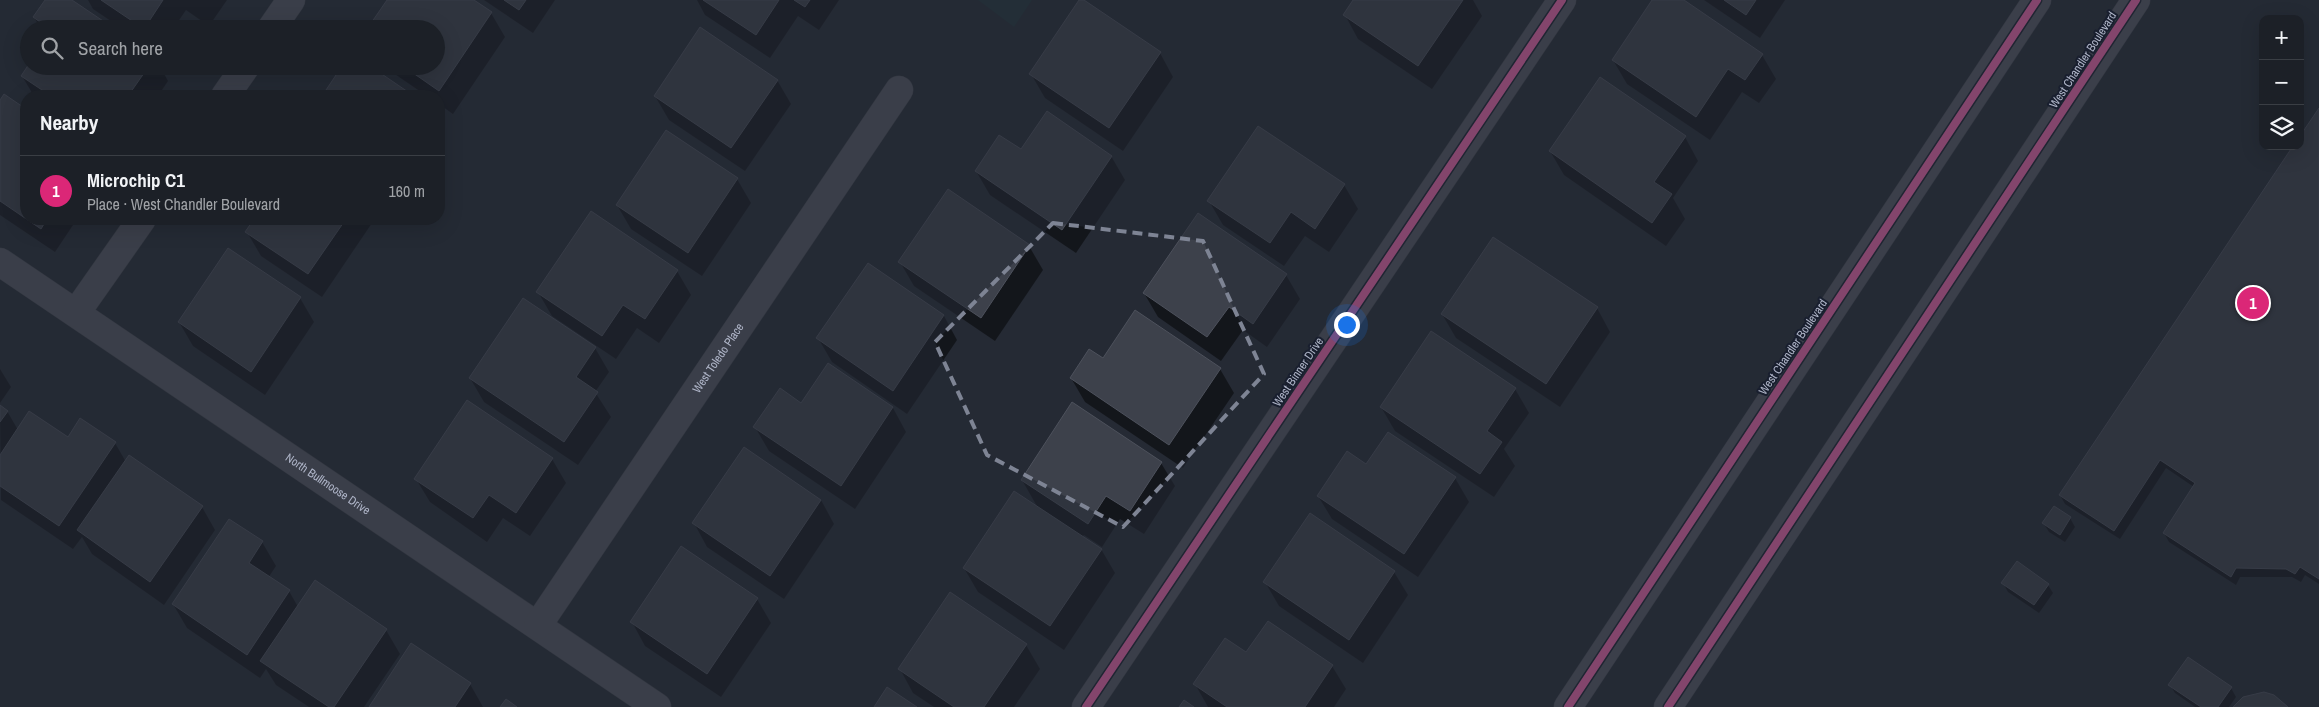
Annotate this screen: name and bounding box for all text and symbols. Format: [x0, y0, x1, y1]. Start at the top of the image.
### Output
street label: West Chandler Boulevard [2046, 9, 2120, 111]
map controls [2259, 15, 2304, 150]
button: + [2259, 15, 2304, 60]
search box [20, 20, 445, 75]
icon: search [38, 34, 66, 62]
text: Search here [78, 35, 163, 61]
button: − [2259, 60, 2304, 105]
button: layers [2259, 105, 2304, 150]
text: Nearby [40, 108, 98, 137]
text: Microchip C1 [87, 167, 185, 193]
text: 1 [52, 180, 60, 202]
text: 160 m [389, 180, 425, 202]
text: Place · West Chandler Boulevard [87, 193, 280, 215]
pin: 1 [2237, 284, 2269, 322]
street label: West Chandler Boulevard [1755, 296, 1831, 398]
your location [1334, 312, 1360, 338]
street label: West Toledo Place [689, 320, 747, 396]
street label: West Binner Drive [1269, 334, 1327, 410]
street label: North Bullmoose Drive [282, 450, 373, 519]

